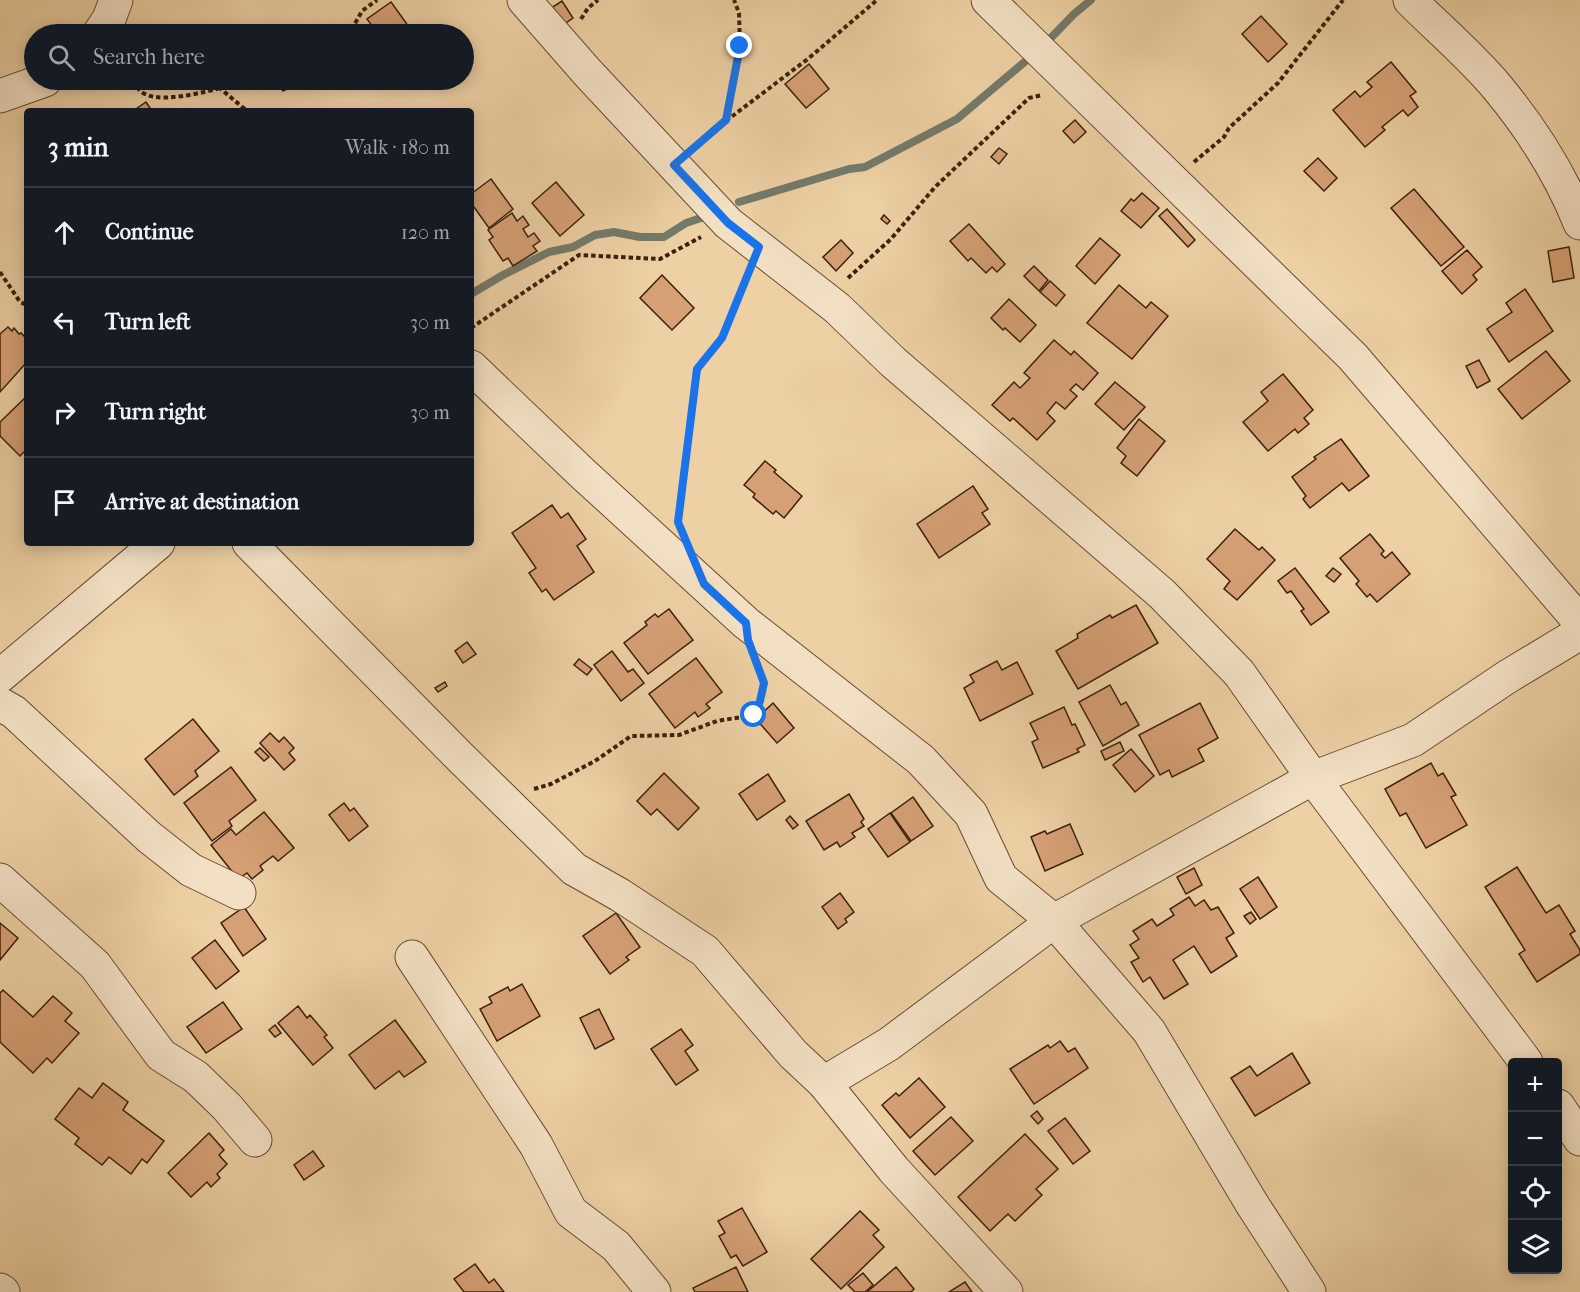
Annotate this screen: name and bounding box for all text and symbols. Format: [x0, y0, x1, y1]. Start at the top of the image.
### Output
search box [24, 24, 474, 90]
route end [726, 32, 752, 58]
icon: search [45, 41, 78, 74]
text: Search here [93, 44, 205, 70]
text: 3 min [48, 132, 109, 163]
text: Walk · 180 m [345, 136, 450, 159]
icon: ahead [48, 216, 81, 249]
text: Continue [105, 219, 194, 245]
text: 120 m [401, 221, 450, 244]
icon: left [48, 306, 81, 339]
text: Turn left [105, 309, 191, 335]
text: 30 m [410, 311, 450, 334]
icon: right [48, 396, 81, 429]
text: Turn right [105, 399, 206, 425]
text: 30 m [410, 401, 450, 424]
icon: arrive [48, 486, 81, 519]
text: Arrive at destination [105, 489, 299, 515]
route start [740, 701, 766, 727]
map controls [1508, 1058, 1562, 1274]
button: + [1508, 1058, 1562, 1112]
button: − [1508, 1112, 1562, 1166]
button: locate [1508, 1166, 1562, 1220]
button: layers [1508, 1220, 1562, 1274]

